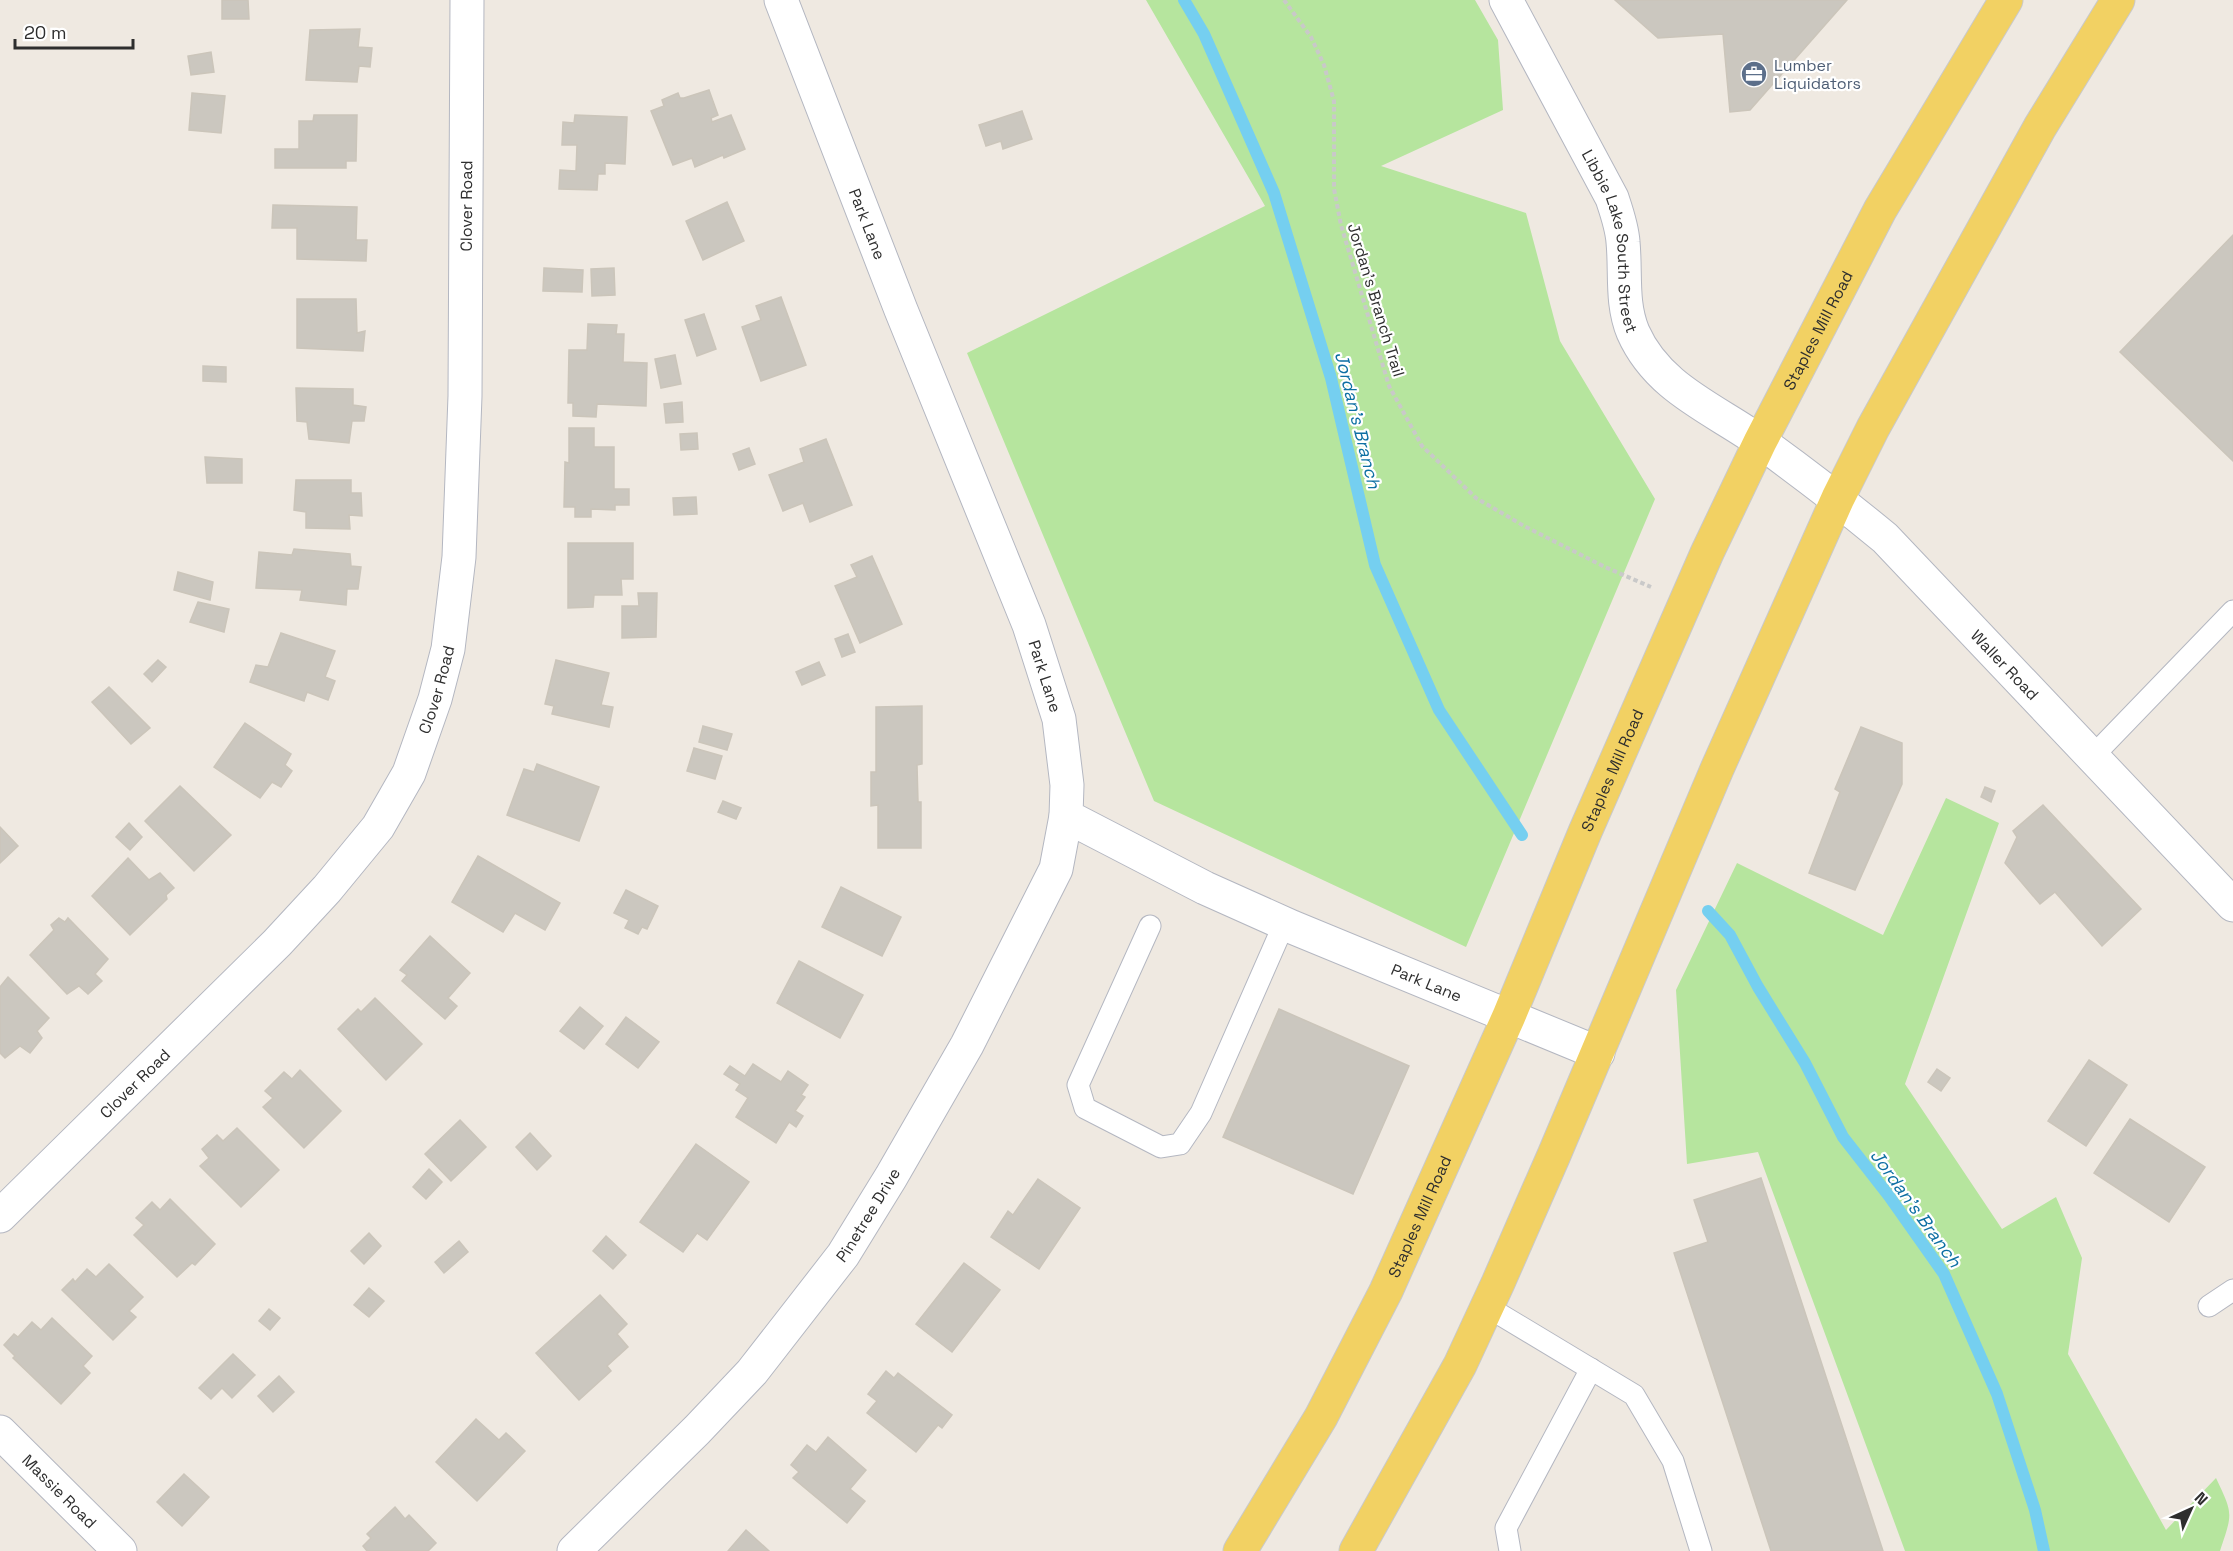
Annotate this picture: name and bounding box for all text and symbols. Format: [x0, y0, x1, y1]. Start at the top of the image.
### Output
scale bar [15, 12, 134, 50]
text: 20 m [24, 21, 67, 44]
place label: Lumber Liquidators [1774, 55, 1861, 94]
office icon: Lumber Liquidators [1739, 59, 1769, 89]
street label: Libbie Lake South Street [1577, 146, 1643, 336]
street label: Clover Road [455, 160, 477, 251]
street label: Park Lane [844, 185, 891, 262]
street label: Jordan's Branch Trail [1343, 221, 1409, 379]
street label: Staples Mill Road [1778, 267, 1857, 394]
water label: Jordan's Branch [1330, 349, 1386, 492]
street label: Waller Road [1967, 625, 2044, 704]
street label: Park Lane [1024, 637, 1067, 715]
street label: Clover Road [413, 643, 459, 736]
street label: Staples Mill Road [1576, 706, 1648, 835]
street label: Park Lane [1388, 958, 1465, 1006]
street label: Clover Road [95, 1044, 174, 1123]
water label: Jordan's Branch [1865, 1144, 1967, 1272]
street label: Staples Mill Road [1383, 1152, 1456, 1281]
street label: Pinetree Drive [831, 1164, 905, 1266]
street label: Massie Road [18, 1450, 101, 1533]
north arrow [2161, 1479, 2221, 1539]
text: N [2190, 1488, 2212, 1510]

